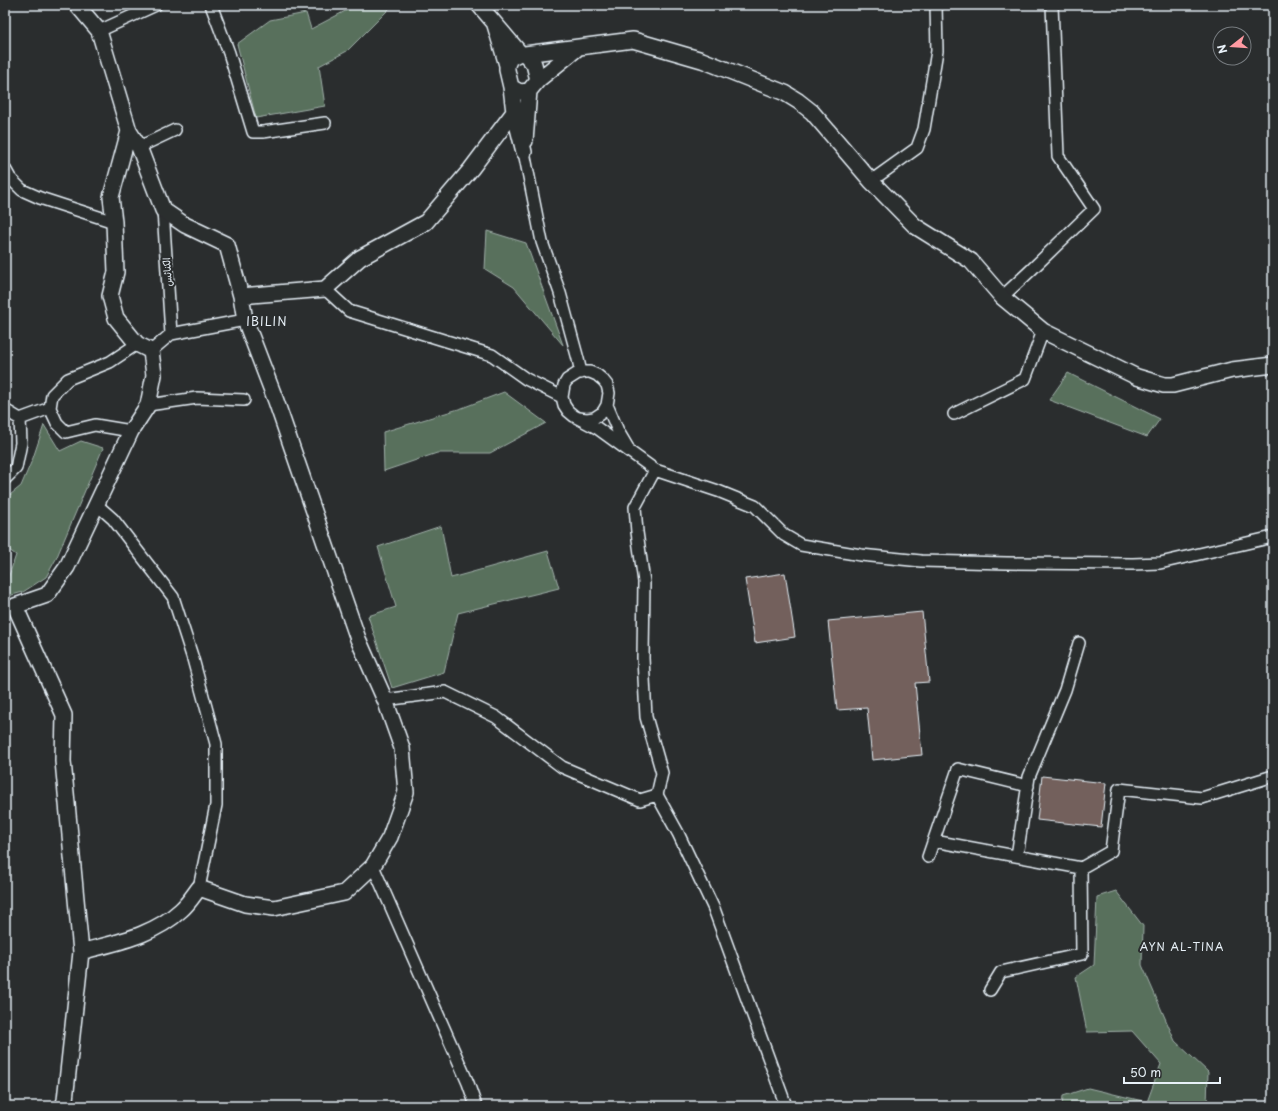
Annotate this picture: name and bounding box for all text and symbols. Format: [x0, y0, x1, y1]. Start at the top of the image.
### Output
north arrow [1212, 26, 1252, 66]
text: N [1212, 42, 1231, 56]
street label: الكنائس [158, 257, 175, 287]
district label: IBILIN [246, 312, 288, 330]
district label: AYN AL-TINA [1140, 938, 1224, 955]
scale bar [1124, 1059, 1220, 1085]
text: 50 m [1130, 1063, 1161, 1081]

